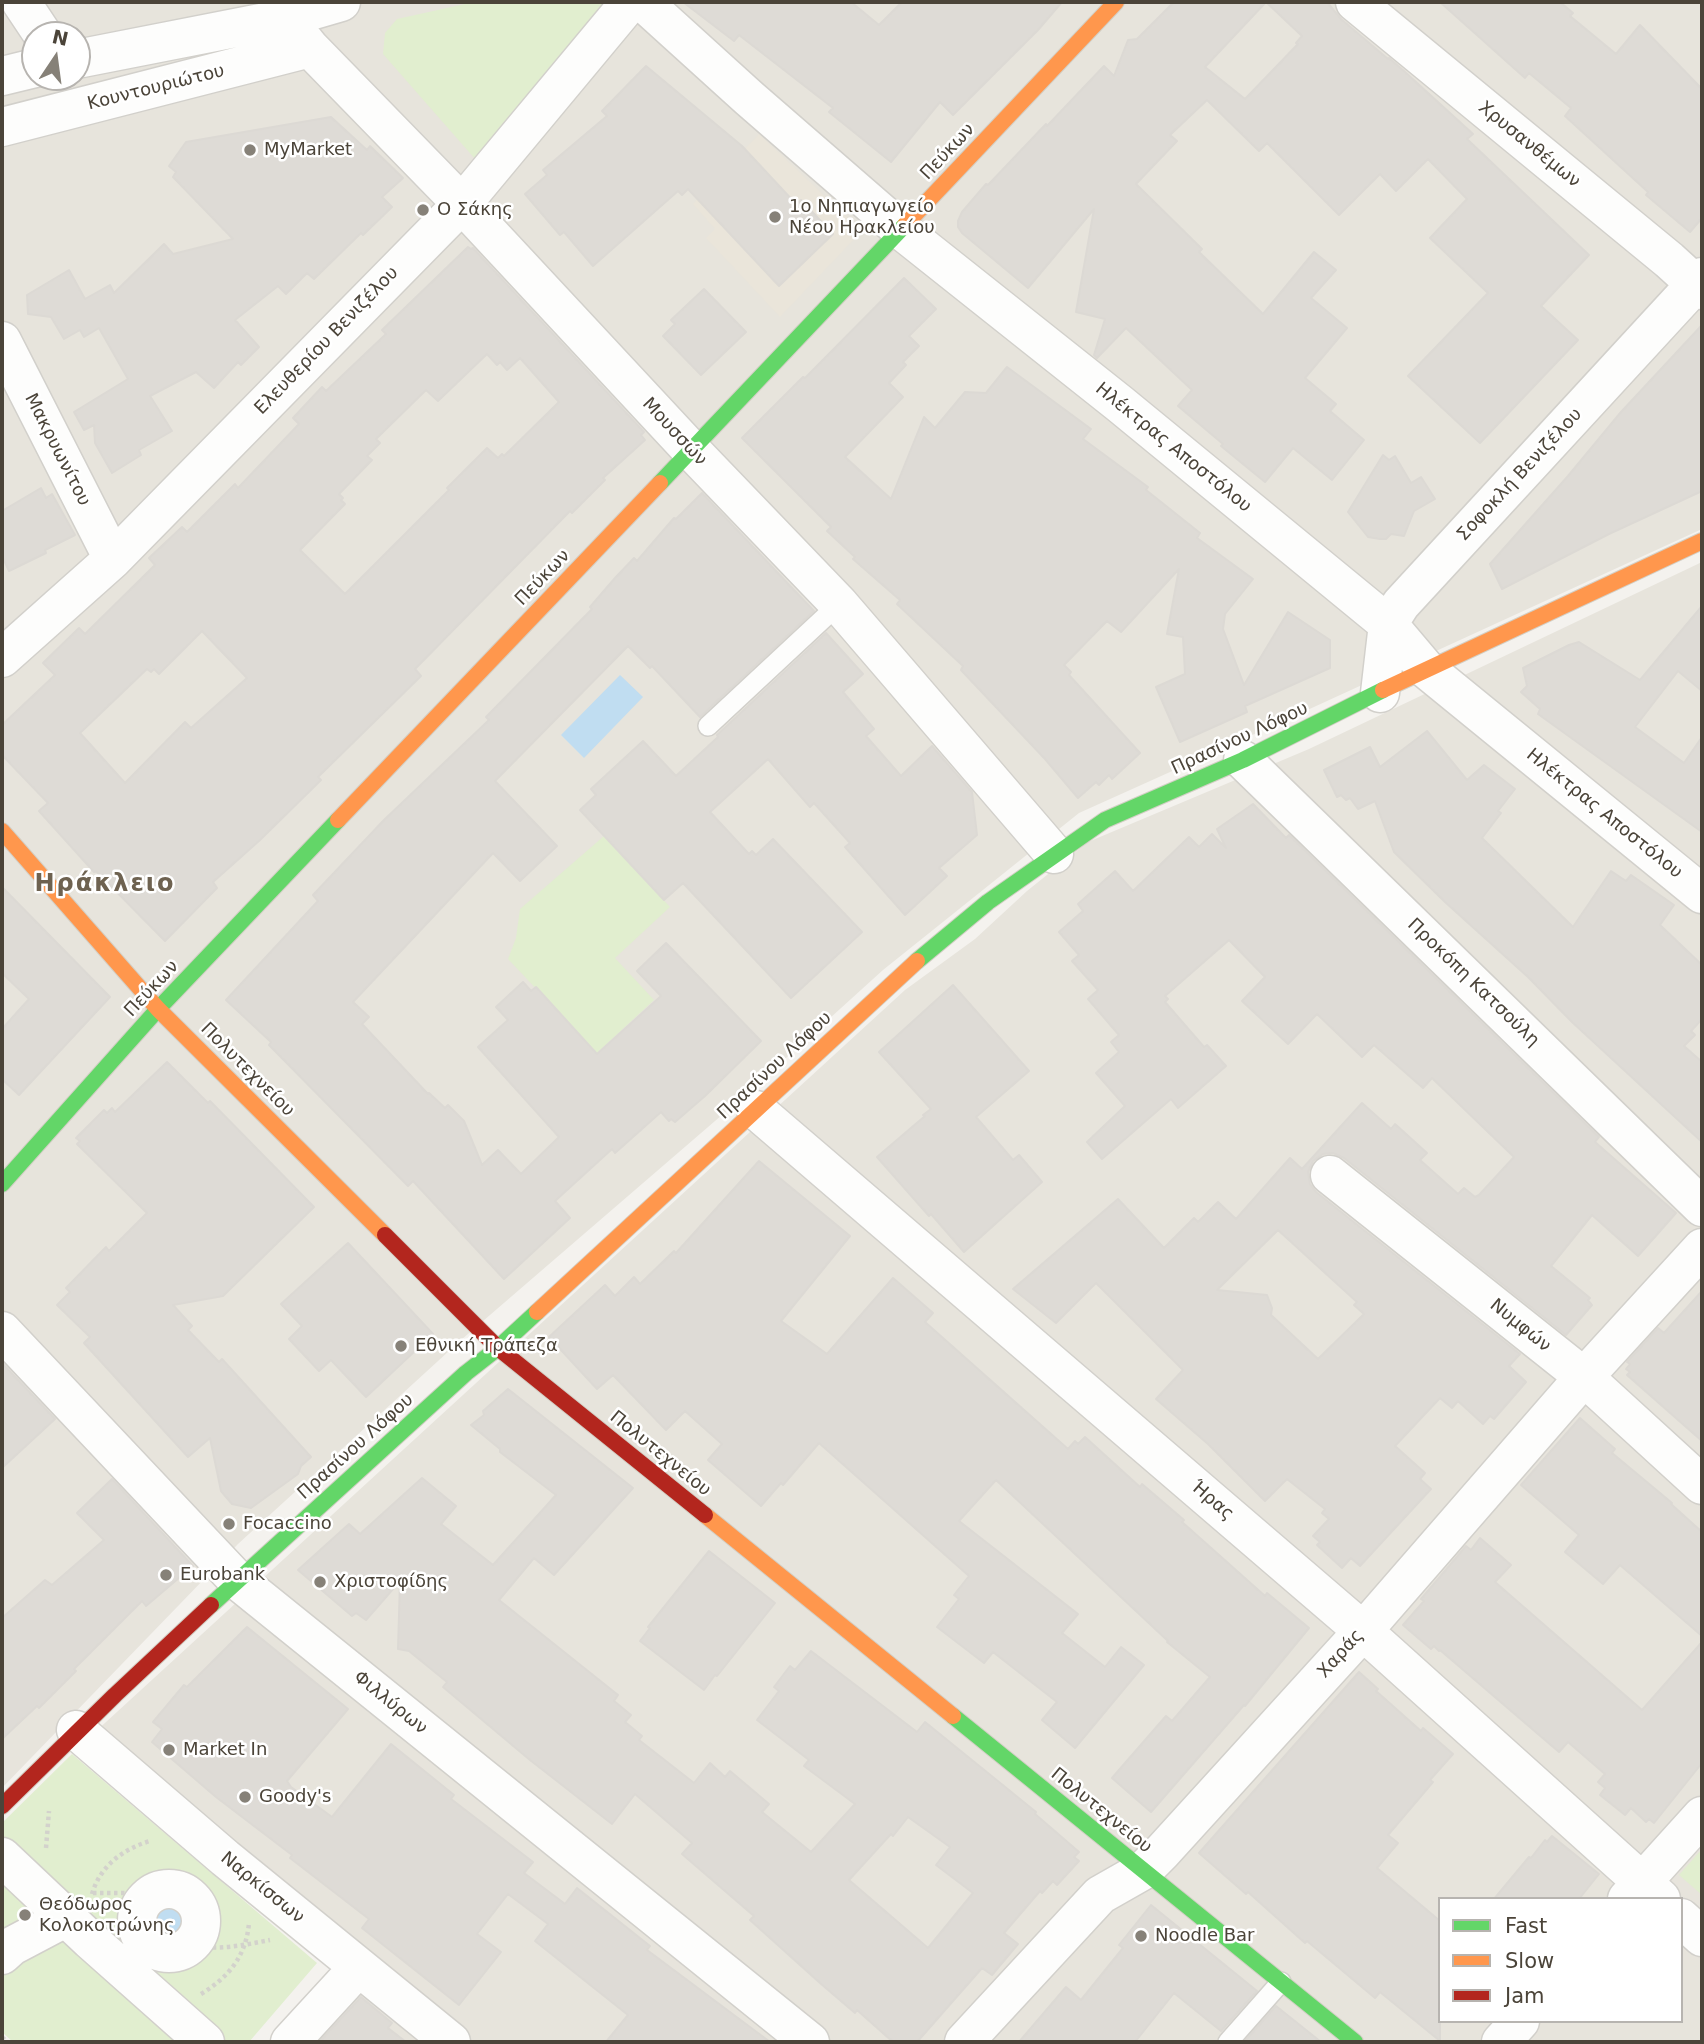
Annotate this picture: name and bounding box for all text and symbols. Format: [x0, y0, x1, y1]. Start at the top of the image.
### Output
north arrow [21, 21, 91, 91]
text: N [50, 25, 70, 50]
street label: Κουντουριώτου [85, 61, 227, 115]
street label: Χρυσανθέμων [1474, 97, 1584, 193]
street label: Πεύκων [916, 119, 980, 185]
place label: MyMarket [264, 139, 352, 161]
marker: MyMarket [242, 142, 258, 158]
place label: 1ο Νηπιαγωγείο Νέου Ηρακλείου [789, 196, 935, 238]
place label: Ο Σάκης [437, 199, 513, 221]
marker: Ο Σάκης [415, 202, 431, 218]
marker: 1ο Νηπιαγωγείο Νέου Ηρακλείου [767, 209, 783, 225]
street label: Ελευθερίου Βενιζέλου [251, 262, 403, 420]
street label: Ηλέκτρας Αποστόλου [1091, 378, 1255, 518]
street label: Μακρυωνίτου [19, 390, 95, 510]
street label: Μουσσών [637, 394, 711, 470]
street label: Σοφοκλή Βενιζέλου [1453, 404, 1587, 546]
street label: Πεύκων [511, 546, 575, 610]
street label: Πρασίνου Λόφου [1168, 698, 1312, 780]
street label: Ηλέκτρας Αποστόλου [1522, 744, 1686, 884]
district label: Ηράκλειο [35, 871, 175, 899]
street label: Προκόπη Κατσούλη [1403, 914, 1543, 1052]
street label: Πεύκων [120, 956, 184, 1022]
street label: Πρασίνου Λόφου [713, 1008, 837, 1124]
street label: Πολυτεχνείου [196, 1019, 298, 1121]
street label: Νυμφών [1485, 1295, 1555, 1357]
place label: Εθνική Τράπεζα [415, 1335, 558, 1357]
marker: Εθνική Τράπεζα [393, 1338, 409, 1354]
street label: Πρασίνου Λόφου [294, 1389, 418, 1505]
street label: Πολυτεχνείου [605, 1407, 715, 1501]
street label: Ήρας [1186, 1477, 1238, 1525]
place label: Focaccino [243, 1513, 332, 1535]
marker: Focaccino [221, 1516, 237, 1532]
place label: Eurobank [180, 1564, 265, 1586]
marker: Eurobank [158, 1567, 174, 1583]
place label: Χριστοφίδης [334, 1571, 448, 1593]
marker: Χριστοφίδης [312, 1574, 328, 1590]
street label: Χαράς [1314, 1625, 1368, 1683]
street label: Φιλλύρων [349, 1667, 431, 1739]
place label: Market In [183, 1739, 267, 1761]
marker: Market In [161, 1742, 177, 1758]
street label: Πολυτεχνείου [1046, 1764, 1156, 1858]
place label: Goody's [259, 1786, 331, 1808]
marker: Goody's [237, 1789, 253, 1805]
street label: Ναρκίσσων [216, 1848, 308, 1928]
place label: Θεόδωρος Κολοκοτρώνης [39, 1894, 174, 1937]
legend [1438, 1897, 1683, 2023]
marker: Θεόδωρος Κολοκοτρώνης [17, 1907, 33, 1923]
text: Fast [1505, 1914, 1547, 1938]
place label: Noodle Bar [1155, 1925, 1254, 1947]
marker: Noodle Bar [1133, 1928, 1149, 1944]
text: Slow [1505, 1949, 1554, 1973]
text: Jam [1505, 1984, 1545, 2008]

